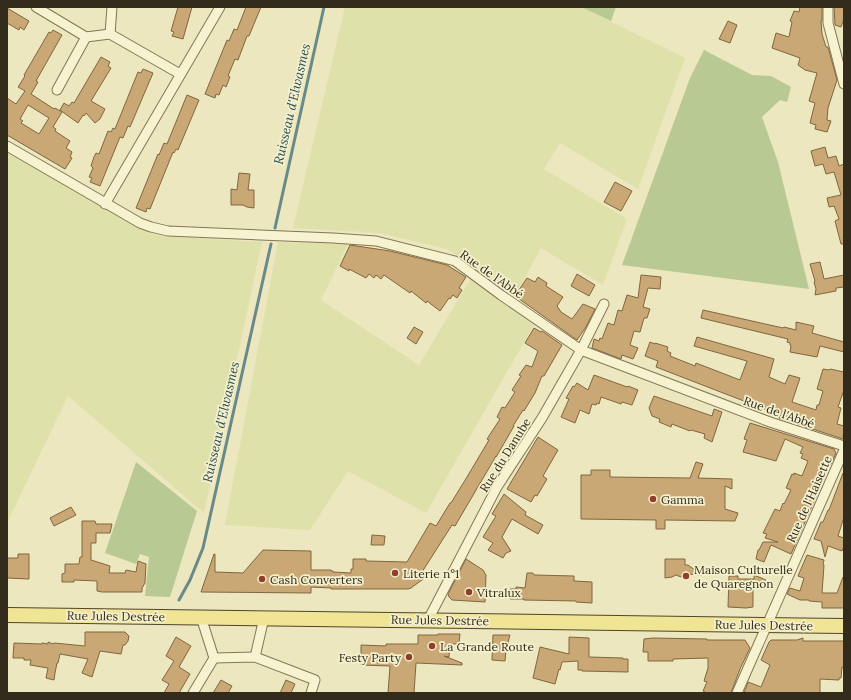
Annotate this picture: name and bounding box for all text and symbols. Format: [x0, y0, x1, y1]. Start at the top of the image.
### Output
water label: Ruisseau d'Elwasmes [270, 42, 314, 166]
street label: Rue de l'Abbé [457, 247, 527, 302]
water label: Ruisseau d'Elwasmes [199, 360, 243, 484]
street label: Rue de l'Abbé [741, 393, 817, 431]
street label: Rue du Danube [476, 415, 534, 495]
street label: Rue de l'Haisette [783, 453, 835, 545]
place label: Gamma [661, 492, 704, 507]
marker: Gamma [648, 494, 658, 504]
place label: Maison Culturelle de Quaregnon [694, 562, 793, 591]
place label: Literie n°1 [403, 566, 459, 581]
marker: Literie n°1 [390, 568, 400, 578]
marker: Maison Culturelle de Quaregnon [681, 571, 691, 581]
place label: Cash Converters [270, 572, 363, 587]
marker: Cash Converters [257, 574, 267, 584]
place label: Vitralux [476, 585, 522, 600]
marker: Vitralux [464, 587, 474, 597]
street label: Rue Jules Destrée [67, 608, 166, 624]
street label: Rue Jules Destrée [391, 612, 490, 628]
street label: Rue Jules Destrée [715, 617, 814, 633]
place label: La Grande Route [440, 639, 534, 654]
marker: La Grande Route [427, 641, 437, 651]
place label: Festy Party [339, 650, 402, 665]
marker: Festy Party [404, 652, 414, 662]

